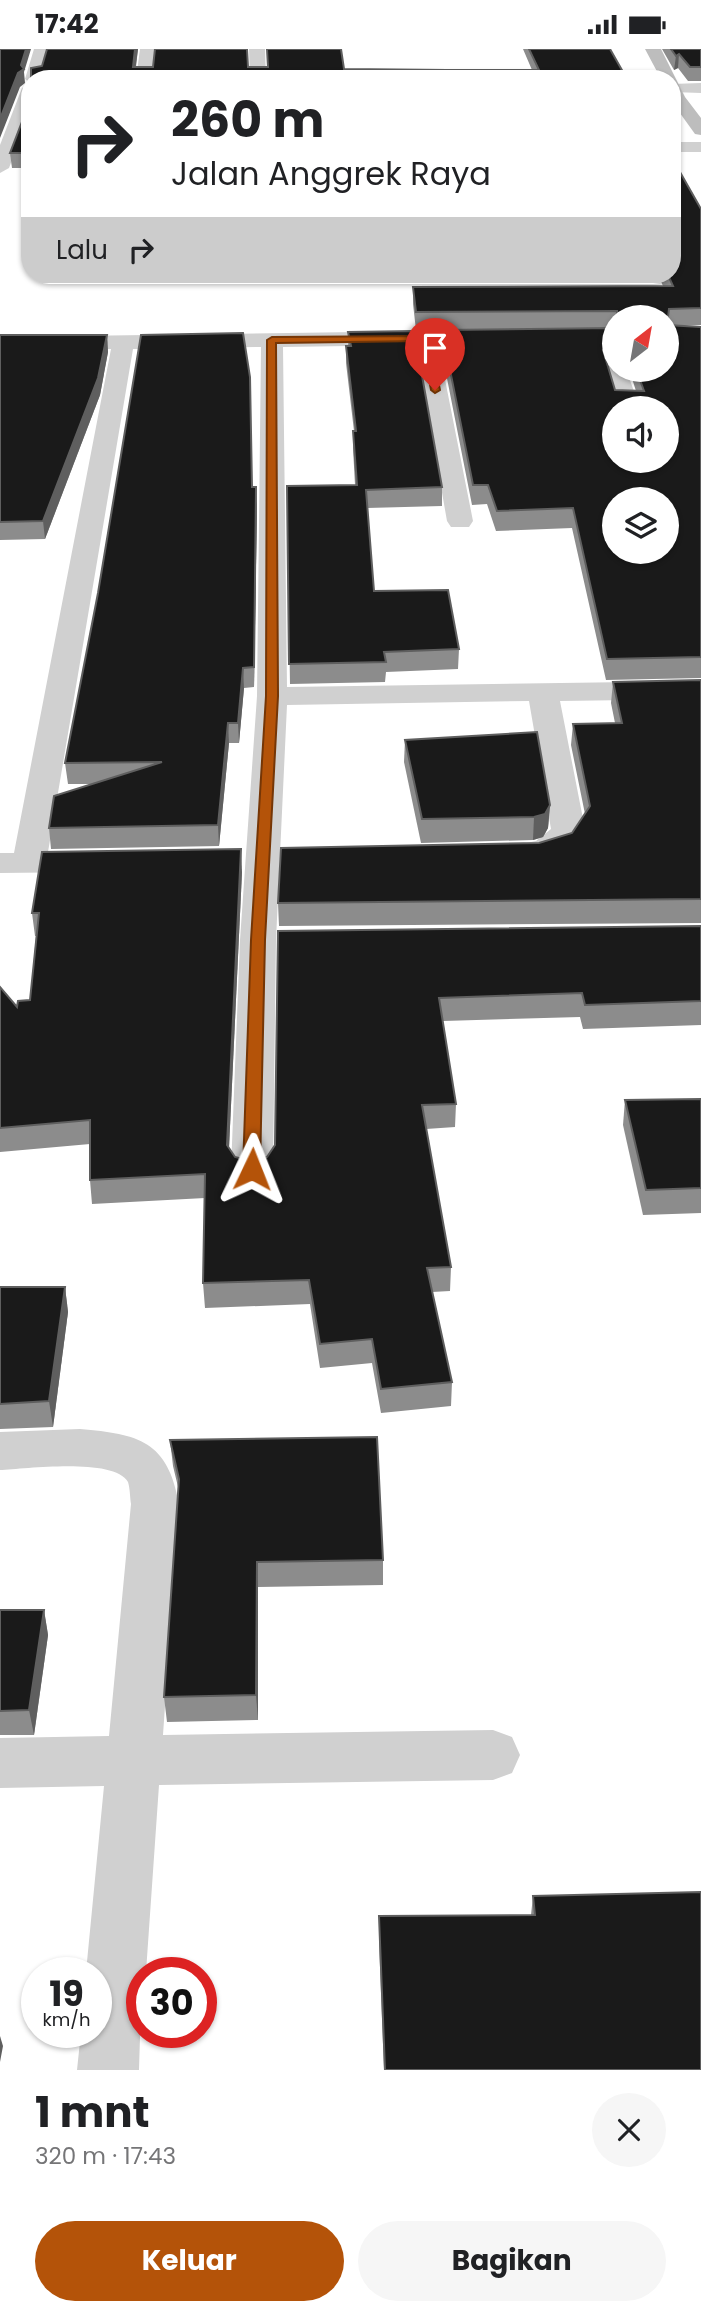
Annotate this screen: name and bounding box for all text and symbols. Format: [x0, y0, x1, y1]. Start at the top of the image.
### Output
text: 17:42 [35, 6, 99, 42]
text: 260 m [171, 86, 324, 154]
icon: right [56, 98, 147, 189]
text: Jalan Anggrek Raya [171, 151, 491, 196]
icon: right [122, 231, 160, 269]
text: Lalu [56, 232, 108, 268]
north arrow [602, 305, 679, 381]
map controls [602, 305, 679, 564]
pin [405, 318, 465, 390]
icon: arrive [416, 329, 454, 367]
button: sound [602, 396, 679, 473]
button: layers [602, 487, 679, 564]
position arrow [215, 1132, 289, 1206]
speed limit sign: 30 [126, 1957, 217, 2048]
text: 19 [49, 1969, 84, 2018]
text: km/h [43, 2007, 90, 2032]
text: 1 mnt [35, 2083, 150, 2142]
button: close [592, 2093, 666, 2167]
text: 320 m · 17:43 [35, 2140, 176, 2172]
button: Keluar [35, 2221, 344, 2301]
button: Bagikan [358, 2221, 666, 2301]

